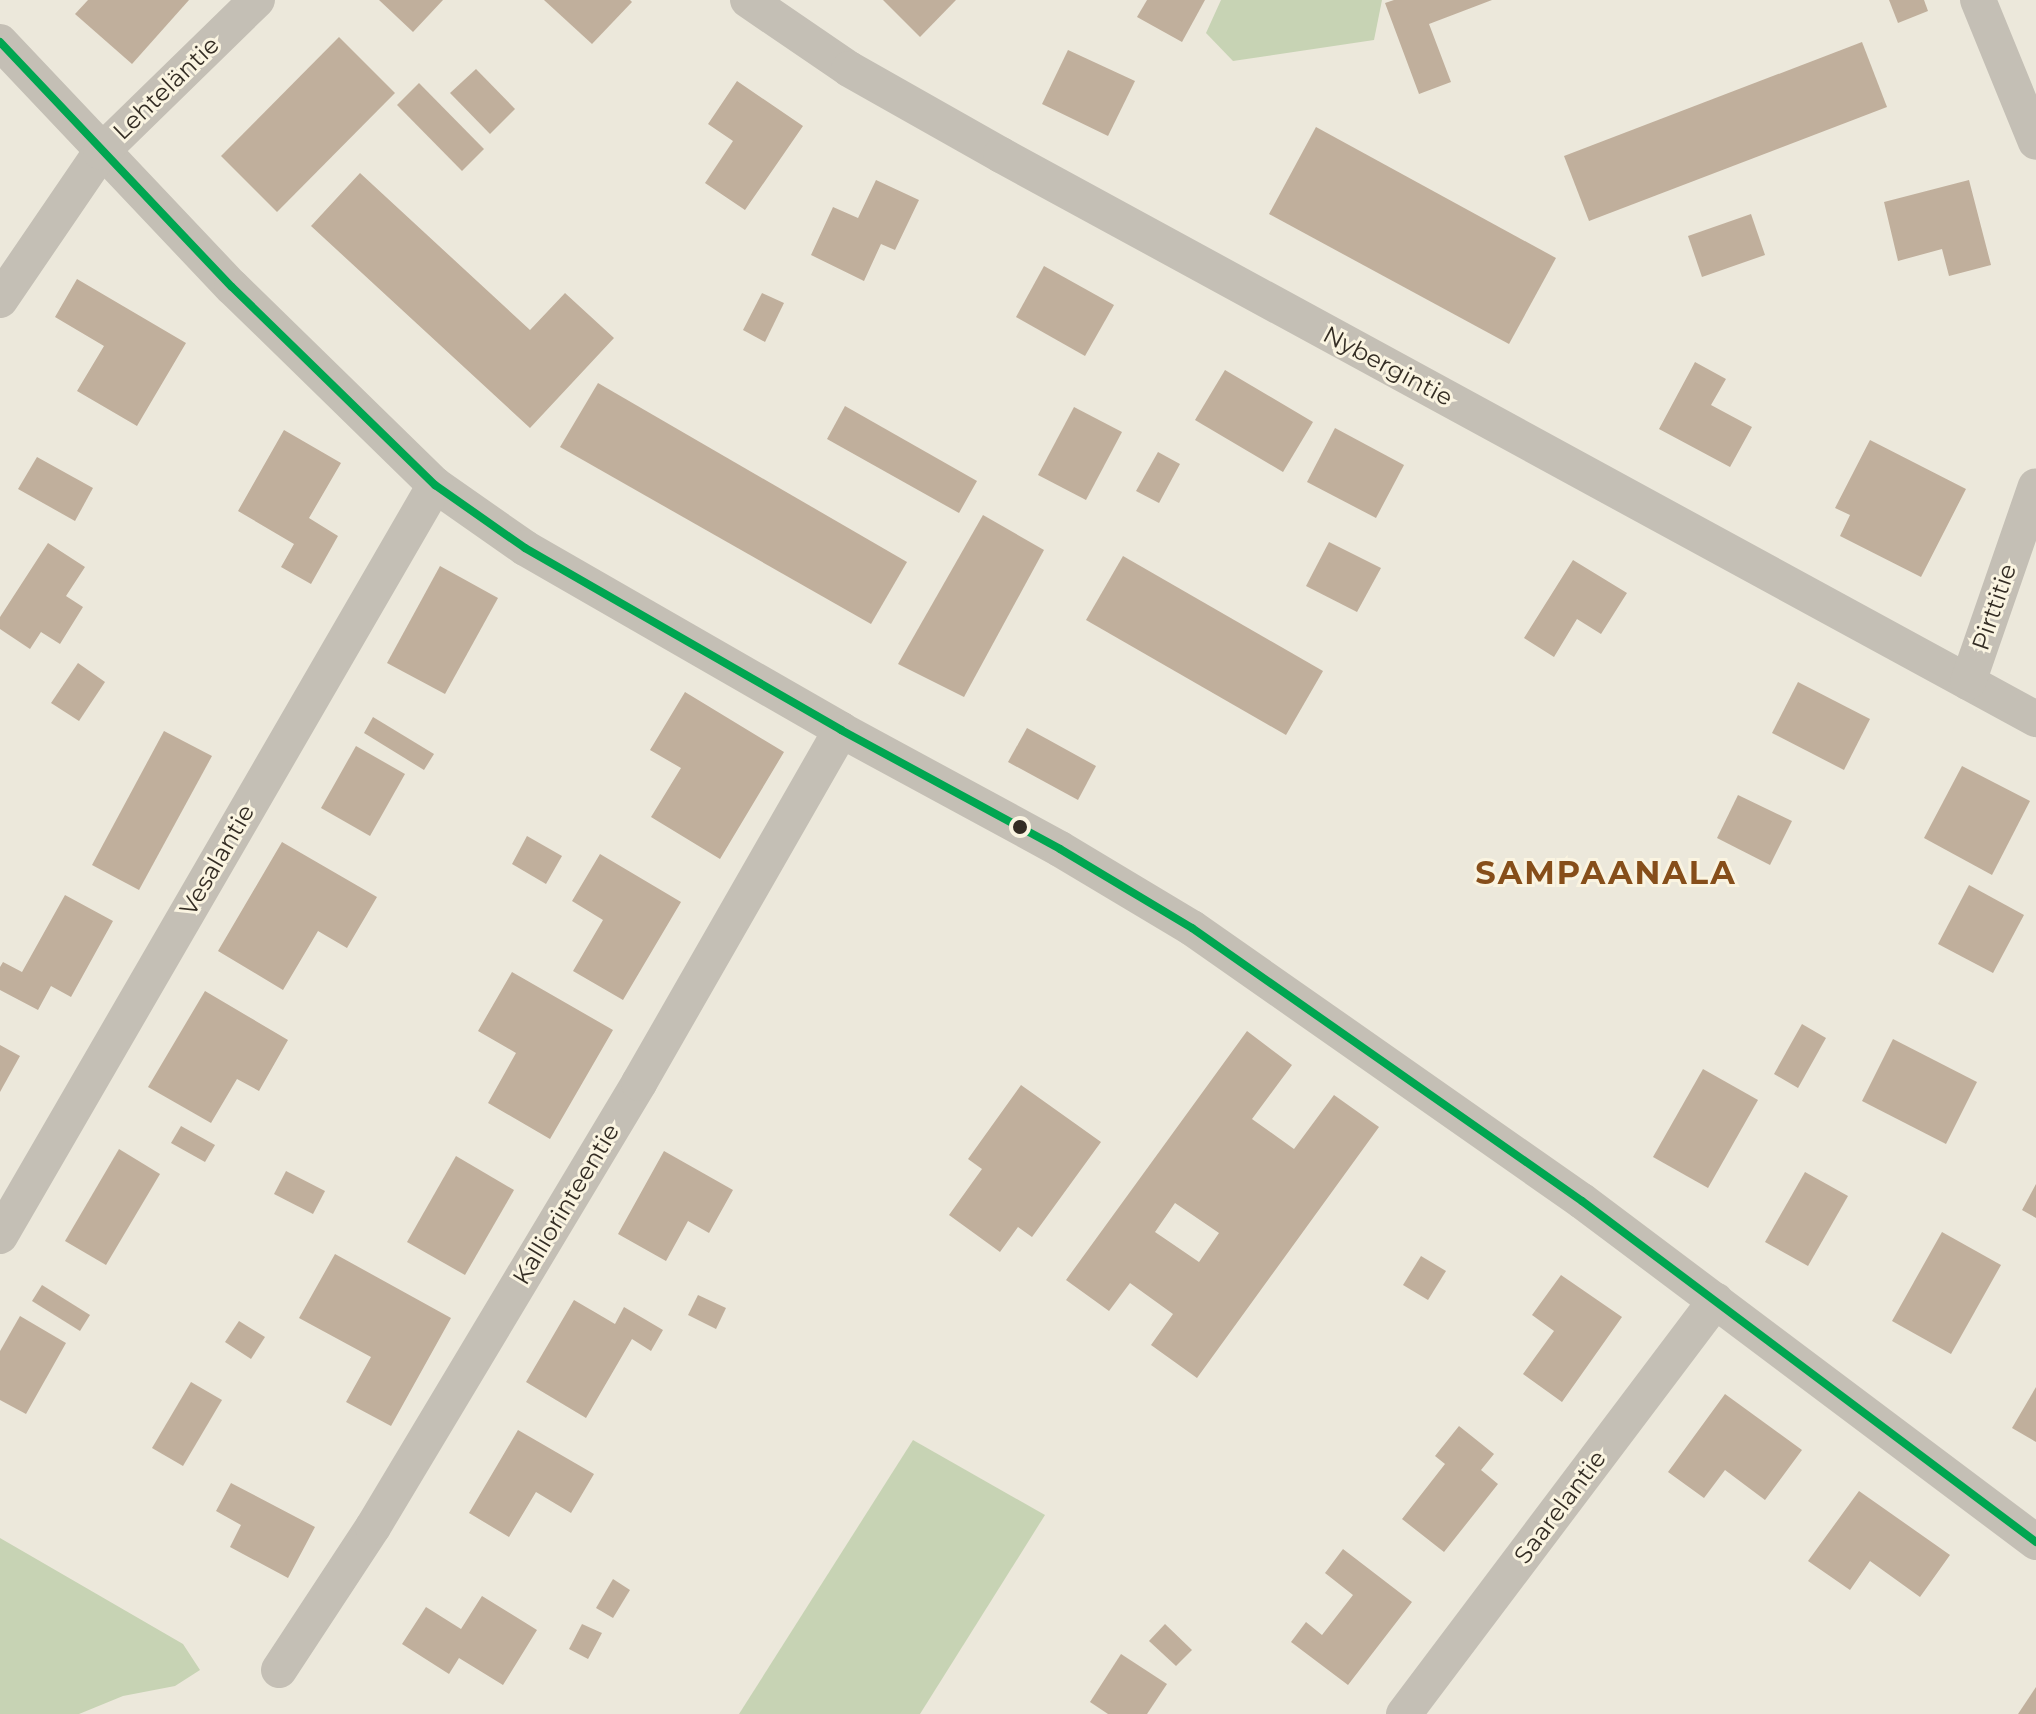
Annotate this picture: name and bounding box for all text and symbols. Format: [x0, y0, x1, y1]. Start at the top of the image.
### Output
street label: Lehteläntie [107, 30, 225, 146]
street label: Nybergintie [1318, 320, 1458, 412]
street label: Pirttitie [1966, 560, 2022, 654]
street label: Vesalantie [174, 799, 260, 921]
unlabelled marker [1012, 819, 1028, 835]
district label: SAMPAANALA [1475, 854, 1737, 892]
street label: Kalliorinteentie [507, 1118, 625, 1290]
street label: Saarelantie [1508, 1445, 1612, 1569]

